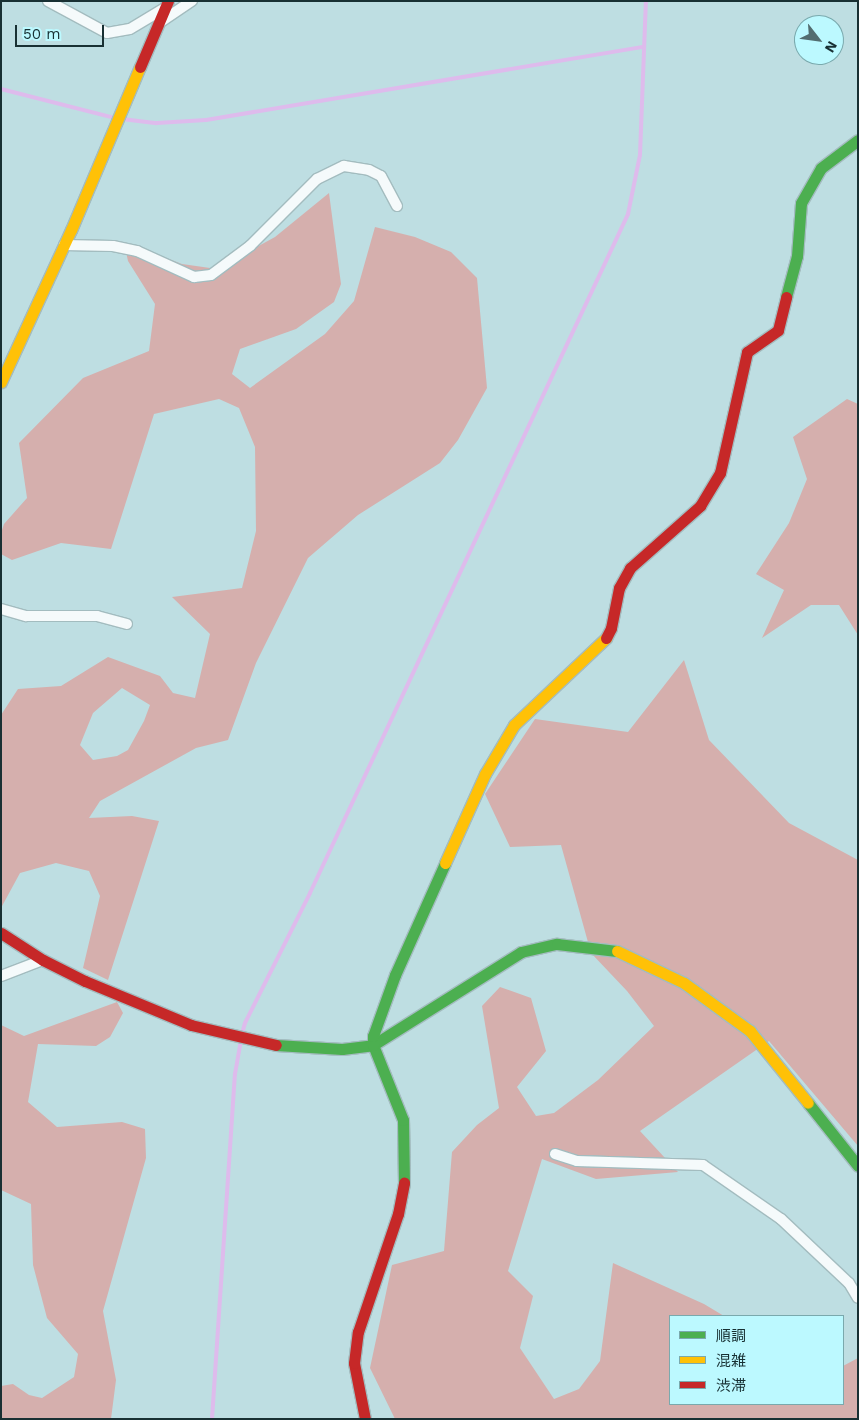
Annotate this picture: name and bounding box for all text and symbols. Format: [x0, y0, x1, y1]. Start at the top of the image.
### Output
scale bar [18, 15, 106, 47]
north arrow [794, 15, 844, 65]
text: 50 m [23, 25, 60, 43]
text: N [822, 39, 841, 55]
legend [669, 1315, 844, 1405]
text: 順調 [716, 1327, 746, 1345]
text: 混雑 [716, 1352, 746, 1370]
text: 渋滞 [716, 1377, 746, 1395]

